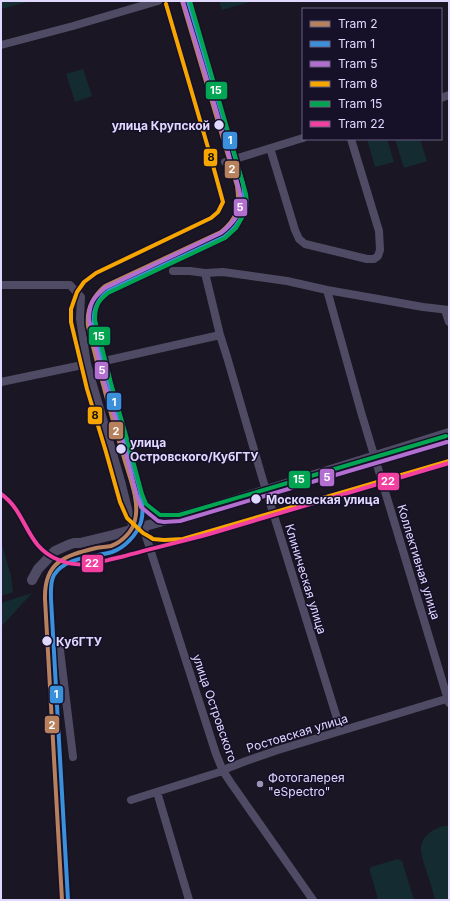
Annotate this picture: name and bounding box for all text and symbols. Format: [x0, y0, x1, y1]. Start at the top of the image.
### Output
legend [302, 8, 442, 140]
text: Tram 2 [338, 16, 378, 31]
text: Tram 1 [338, 36, 375, 51]
text: Tram 5 [338, 56, 378, 71]
text: Tram 8 [338, 76, 378, 91]
line badge: 15 [205, 81, 228, 100]
text: 15 [210, 83, 222, 97]
text: Tram 15 [338, 96, 382, 111]
text: Tram 22 [338, 116, 385, 131]
place label: улица Крупской [112, 118, 210, 133]
marker: улица Крупской [212, 118, 226, 132]
line badge: 1 [222, 131, 238, 150]
text: 1 [228, 133, 233, 147]
line badge: 8 [203, 148, 218, 167]
text: 8 [207, 150, 215, 164]
line badge: 2 [224, 160, 240, 179]
text: 2 [229, 162, 236, 176]
line badge: 5 [233, 198, 248, 217]
text: 5 [236, 200, 244, 214]
line badge: 15 [88, 326, 111, 346]
text: 15 [93, 329, 105, 343]
line badge: 5 [94, 361, 109, 380]
text: 5 [98, 363, 106, 377]
line badge: 1 [106, 392, 122, 411]
text: 1 [112, 395, 117, 409]
line badge: 8 [87, 406, 103, 425]
text: 8 [91, 408, 99, 422]
line badge: 2 [108, 421, 124, 440]
text: 2 [113, 424, 120, 438]
place label: улица Островского/КубГТУ [130, 435, 259, 464]
marker: улица Островского/КубГТУ [114, 442, 128, 456]
line badge: 5 [319, 468, 335, 487]
line badge: 15 [288, 470, 311, 489]
text: 5 [323, 470, 331, 484]
text: 15 [293, 472, 305, 486]
line badge: 22 [377, 472, 400, 491]
text: 22 [381, 474, 395, 488]
marker: Московская улица [249, 492, 263, 506]
place label: Московская улица [266, 492, 380, 507]
street label: Коллективная улица [394, 503, 444, 621]
street label: Клиническая улица [282, 522, 330, 636]
line badge: 22 [81, 554, 104, 573]
text: 22 [85, 556, 99, 570]
marker: КубГТУ [40, 634, 54, 648]
place label: КубГТУ [56, 634, 103, 649]
street label: улица Островского [189, 652, 241, 764]
line badge: 1 [49, 685, 64, 704]
text: 1 [54, 687, 59, 701]
street label: Ростовская улица [244, 710, 350, 756]
line badge: 2 [44, 715, 60, 734]
text: 2 [49, 718, 56, 732]
place label: Фотогалерея "eSpectro" [268, 770, 345, 799]
marker: Фотогалерея "eSpectro" [255, 779, 265, 789]

